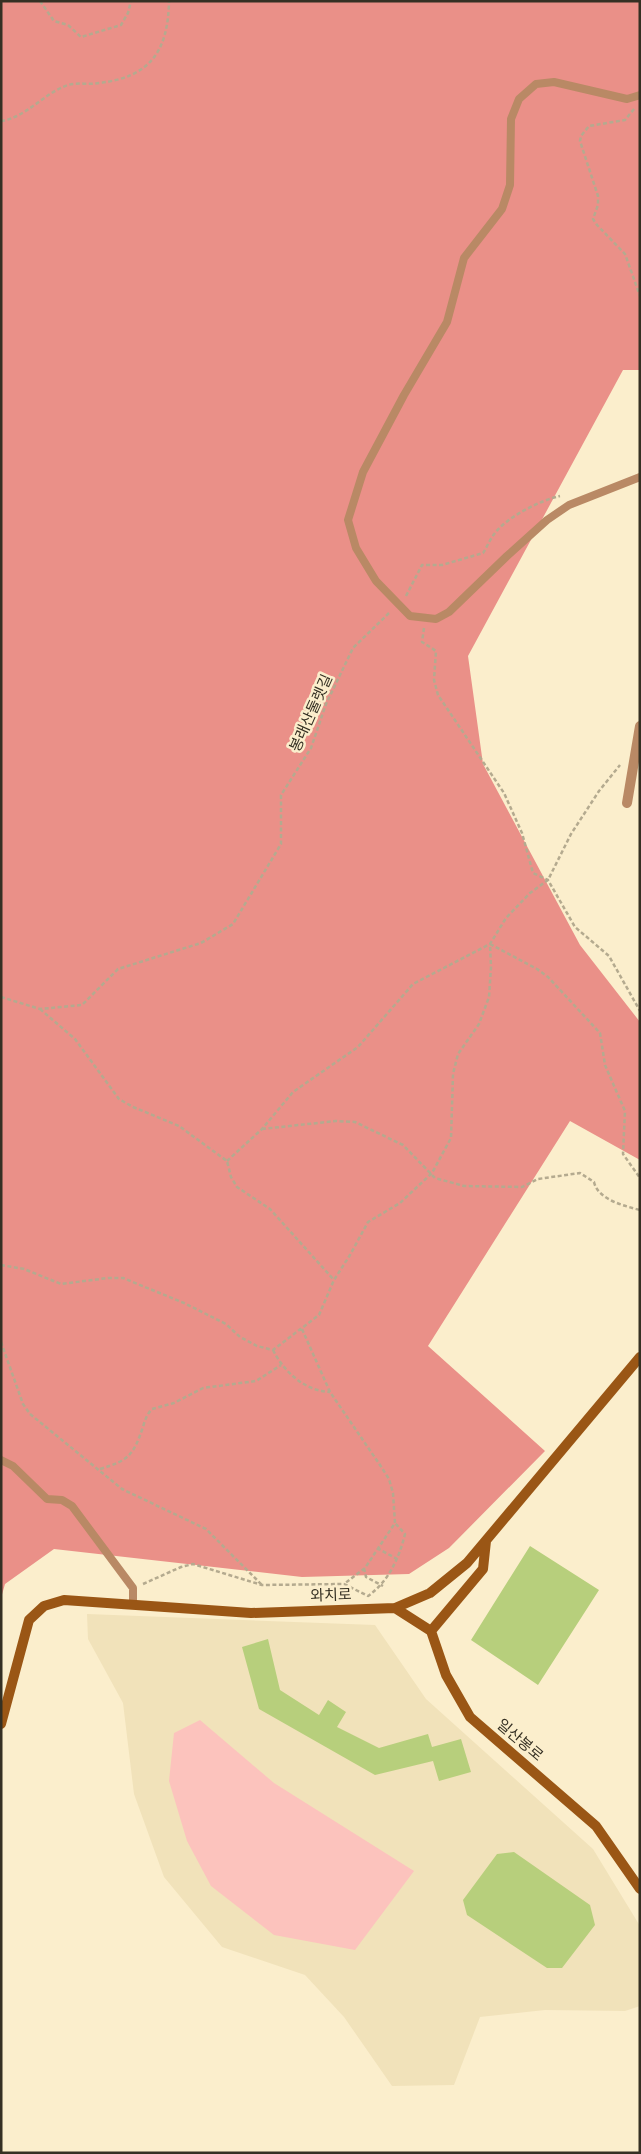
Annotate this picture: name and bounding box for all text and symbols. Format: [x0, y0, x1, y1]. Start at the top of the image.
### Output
street label: 봉래산둘렛길 [286, 672, 336, 754]
street label: 와치로 [310, 1585, 352, 1605]
street label: 일산봉로 [493, 1715, 547, 1765]

